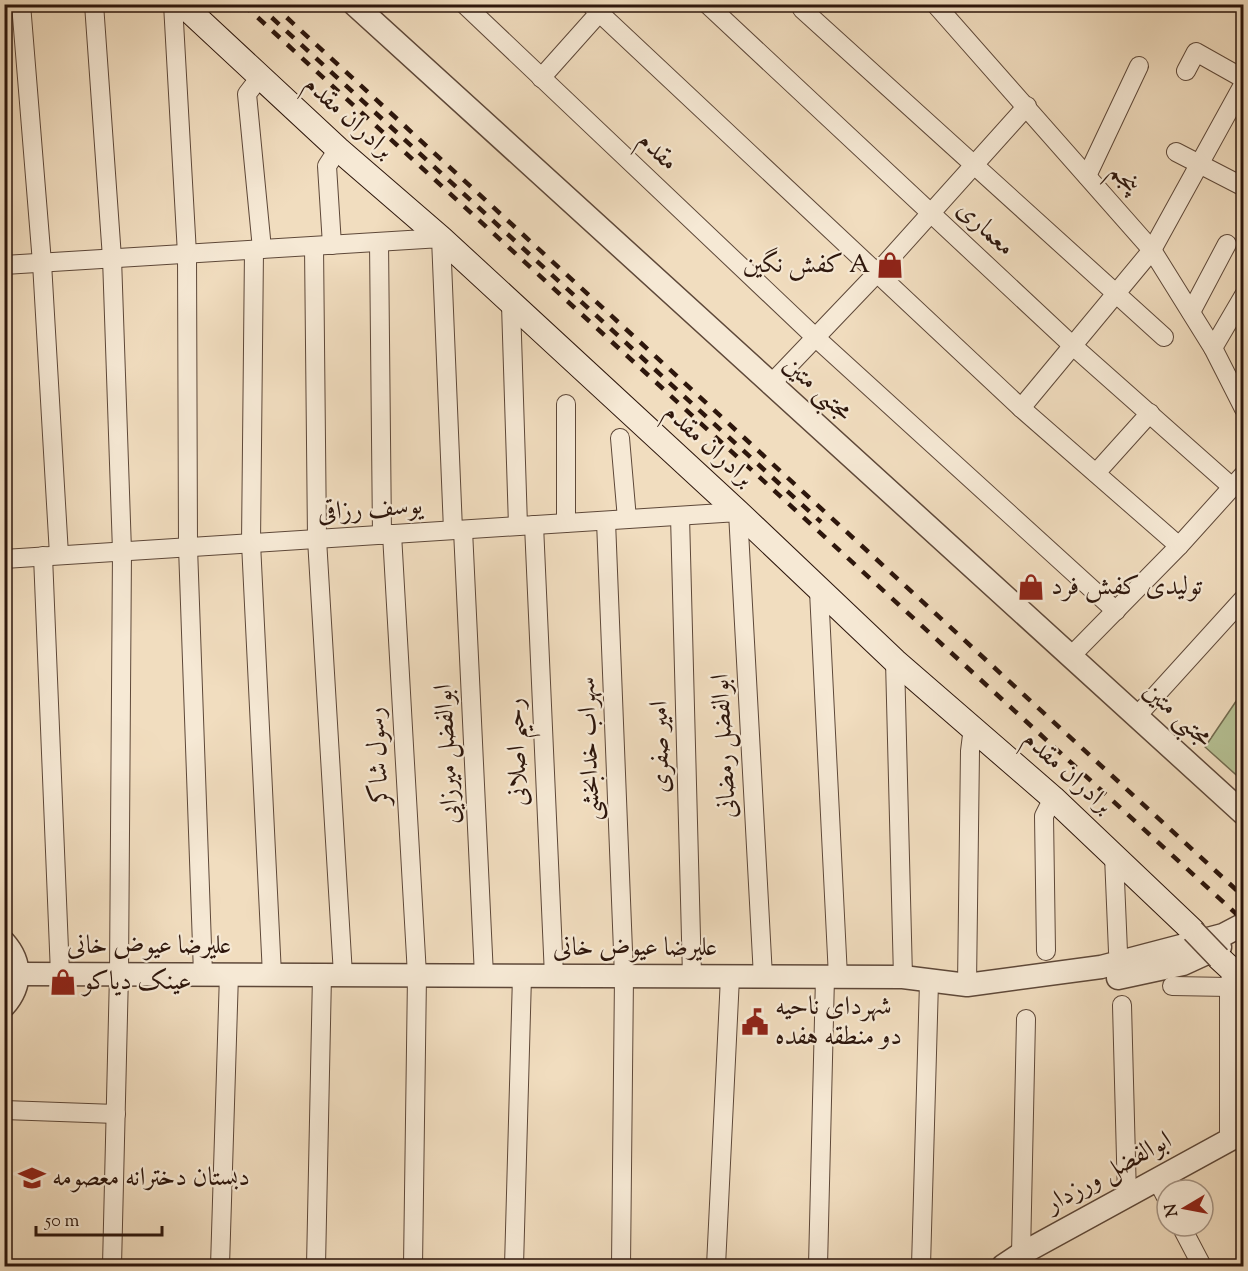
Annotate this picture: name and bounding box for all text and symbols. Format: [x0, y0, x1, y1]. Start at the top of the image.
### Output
street label: برادران مقدم [293, 67, 402, 170]
street label: مقدم [627, 123, 686, 182]
street label: پنجم [1097, 155, 1149, 207]
street label: معماری [948, 192, 1022, 266]
place label: کفش نگین A [743, 247, 870, 284]
shop icon: کفش نگین A [875, 250, 905, 280]
street label: مجتبی متین [774, 348, 860, 431]
street label: برادران مقدم [653, 395, 762, 498]
street label: یوسف رزاقی [316, 488, 426, 532]
place label: تولیدی کفش فرد [1051, 569, 1203, 606]
shop icon: تولیدی کفش فرد [1016, 572, 1046, 602]
street label: ابوالفضل رمضانی [703, 673, 747, 819]
street label: مجتبی متین [1134, 674, 1220, 757]
street label: سهراب خدابخشی [569, 676, 611, 822]
street label: ابوالفضل میرزایی [426, 683, 470, 825]
street label: رحیم اصلانی [498, 697, 543, 807]
street label: امیر صفری [642, 701, 680, 793]
street label: رسول شاکر [358, 706, 400, 809]
street label: برادران مقدم [1012, 722, 1121, 825]
street label: علیرضا عیوض خانی [67, 928, 231, 965]
street label: علیرضا عیوض خانی [553, 930, 717, 967]
place label: عینک دیاکو [80, 964, 192, 1001]
shop icon: عینک دیاکو [48, 967, 78, 997]
place label: شهردای ناحیه دو منطقه هفده [775, 989, 902, 1056]
public building icon: شهردای ناحیه دو منطقه هفده [740, 1007, 770, 1037]
street label: ابوالفضل ورزدار [1036, 1123, 1179, 1224]
place label: دبستان دخترانه معصومه [52, 1160, 250, 1197]
school or university icon: دبستان دخترانه معصومه [17, 1163, 47, 1193]
north arrow [1155, 1178, 1215, 1238]
scale bar [36, 1199, 162, 1237]
text: N [1160, 1202, 1185, 1218]
text: 50 m [44, 1209, 80, 1235]

